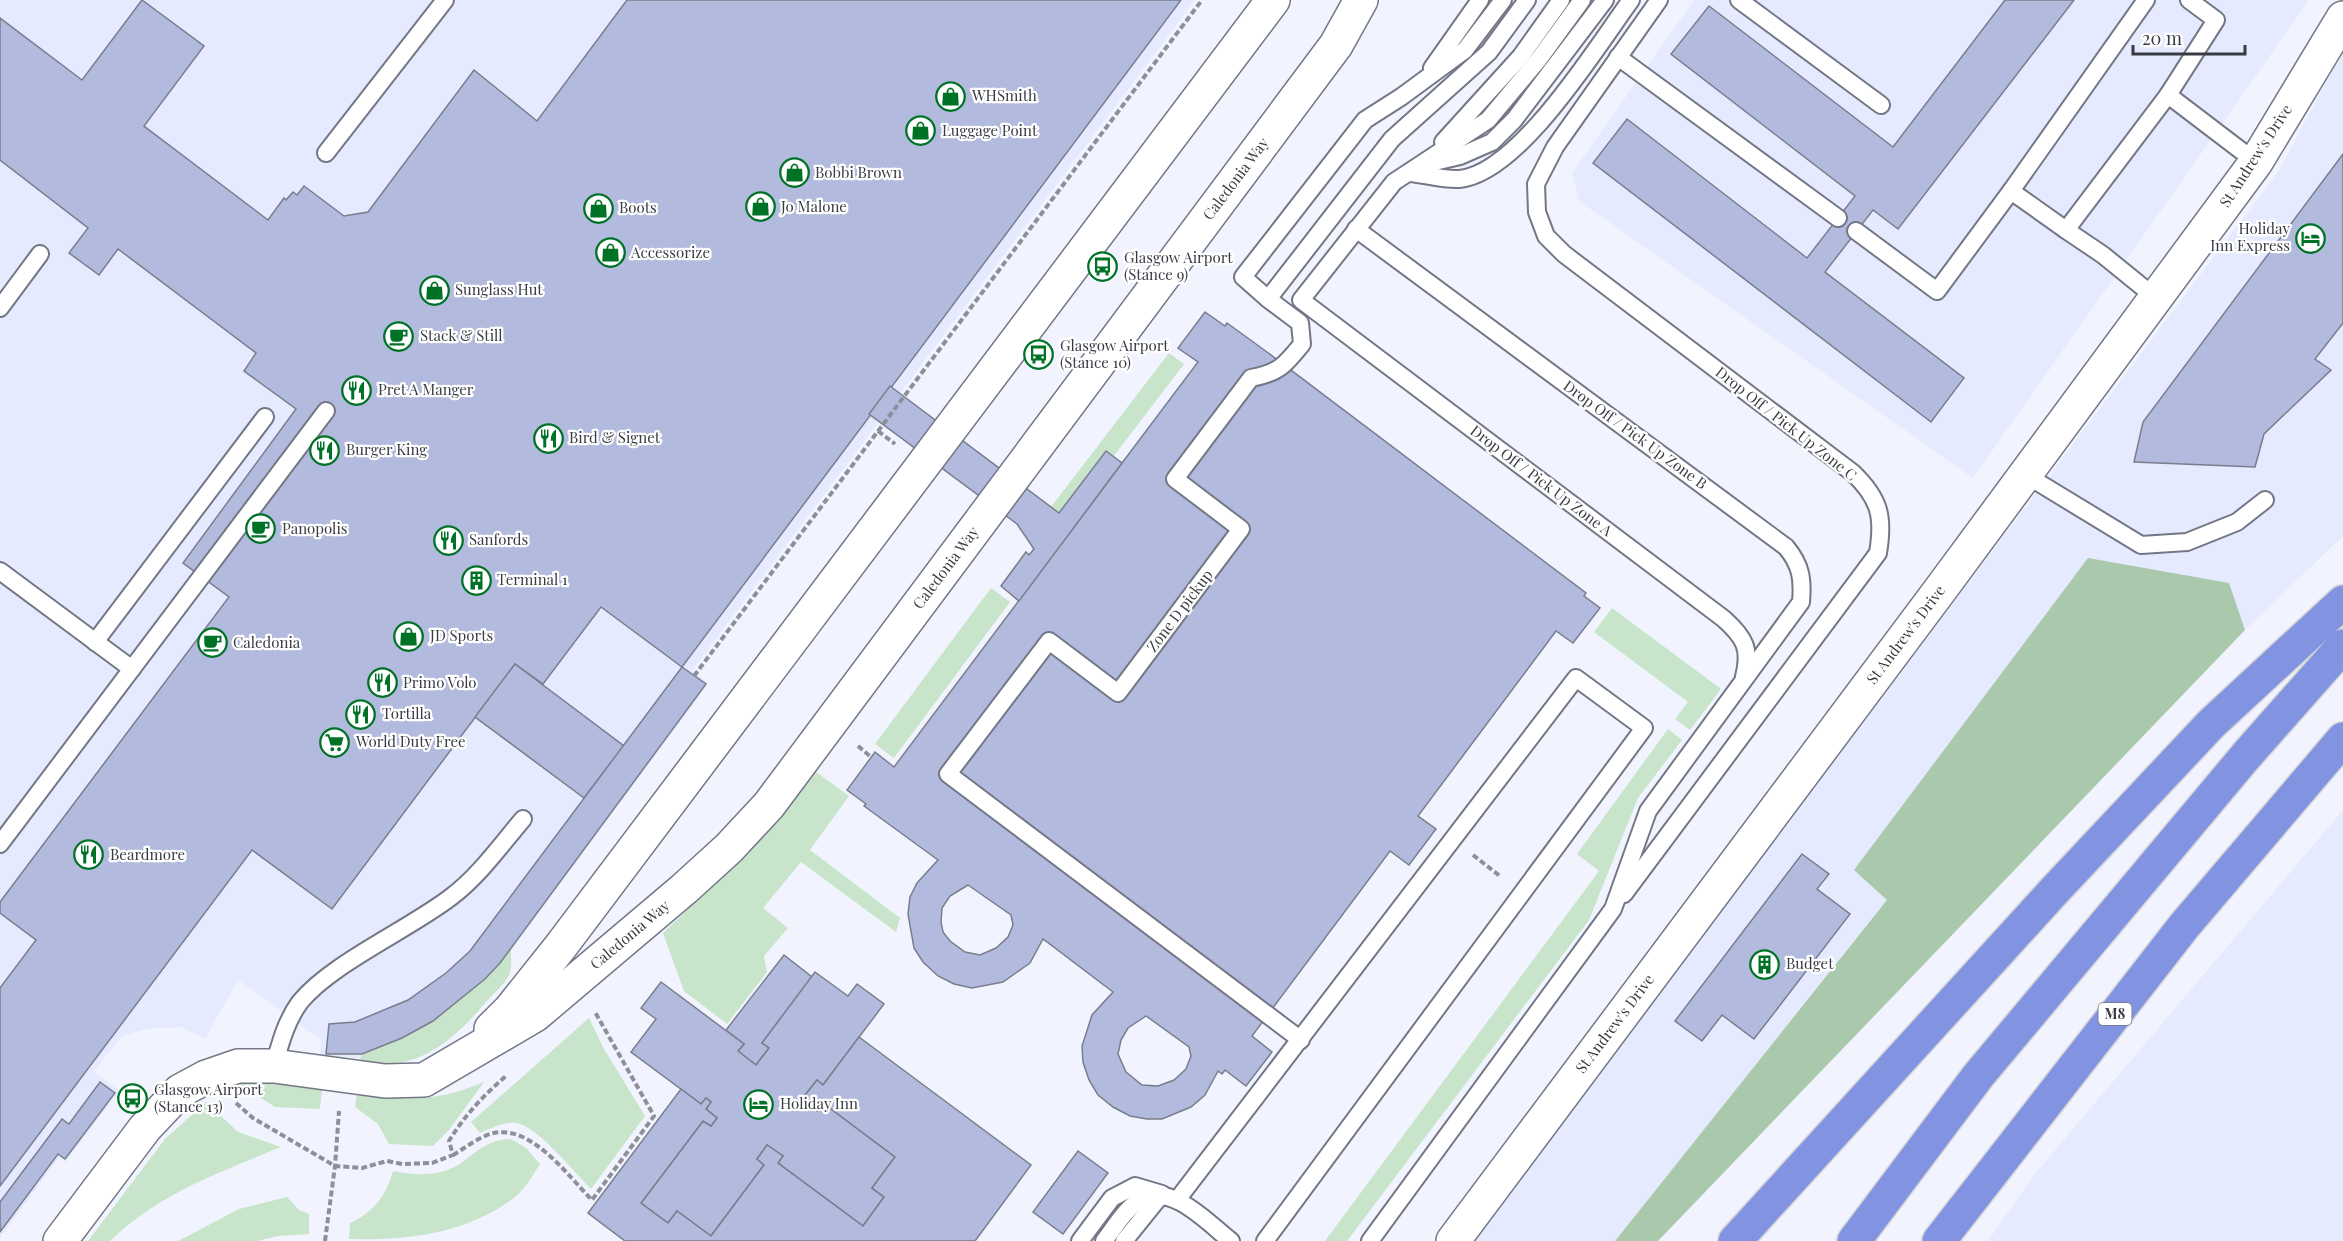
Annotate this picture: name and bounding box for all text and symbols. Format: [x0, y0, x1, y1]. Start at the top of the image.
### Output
scale bar [2133, 18, 2246, 56]
text: 20 m [2142, 26, 2182, 50]
shop icon: WHSmith [935, 80, 967, 112]
place label: WHSmith [971, 85, 1037, 105]
street label: St Andrew's Drive [2214, 100, 2296, 211]
shop icon: Luggage Point [905, 115, 937, 147]
place label: Luggage Point [942, 120, 1038, 140]
street label: Caledonia Way [1198, 133, 1273, 224]
shop icon: Bobbi Brown [778, 157, 810, 189]
place label: Bobbi Brown [815, 162, 902, 182]
shop icon: Jo Malone [744, 191, 776, 223]
shop icon: Boots [582, 192, 614, 224]
place label: Jo Malone [780, 196, 847, 216]
place label: Boots [619, 197, 657, 217]
place label: Holiday Inn Express [2210, 218, 2290, 255]
hotel icon: Holiday Inn Express [2295, 222, 2327, 254]
shop icon: Accessorize [594, 237, 626, 269]
place label: Accessorize [630, 242, 710, 262]
place label: Glasgow Airport (Stance 9) [1124, 247, 1233, 284]
bus stop icon: Glasgow Airport (Stance 9) [1087, 251, 1119, 283]
shop icon: Sunglass Hut [418, 274, 450, 306]
place label: Sunglass Hut [455, 279, 543, 299]
cafe icon: Stack & Still [383, 320, 415, 352]
place label: Stack & Still [420, 325, 503, 345]
place label: Glasgow Airport (Stance 10) [1060, 335, 1169, 372]
bus stop icon: Glasgow Airport (Stance 10) [1023, 339, 1055, 371]
street label: Drop Off / Pick Up Zone C [1712, 362, 1861, 485]
restaurant icon: Pret A Manger [341, 374, 373, 406]
street label: Drop Off / Pick Up Zone B [1560, 375, 1711, 493]
place label: Pret A Manger [378, 379, 474, 399]
street label: Drop Off / Pick Up Zone A [1467, 420, 1617, 540]
restaurant icon: Bird & Signet [532, 422, 564, 454]
place label: Bird & Signet [569, 427, 661, 447]
restaurant icon: Burger King [309, 434, 341, 466]
place label: Burger King [346, 439, 427, 459]
cafe icon: Panopolis [245, 513, 277, 545]
place label: Panopolis [282, 518, 348, 538]
street label: Caledonia Way [908, 522, 983, 613]
restaurant icon: Sanfords [432, 524, 464, 556]
place label: Sanfords [469, 529, 528, 549]
building icon: Terminal 1 [460, 564, 492, 596]
street label: Zone D pickup [1142, 565, 1217, 656]
place label: Terminal 1 [497, 569, 568, 589]
street label: St Andrew's Drive [1861, 581, 1949, 688]
shop icon: JD Sports [393, 620, 425, 652]
place label: JD Sports [429, 625, 493, 645]
cafe icon: Caledonia [196, 627, 228, 659]
place label: Caledonia [233, 632, 301, 652]
restaurant icon: Primo Volo [366, 667, 398, 699]
place label: Primo Volo [403, 672, 477, 692]
restaurant icon: Tortilla [345, 698, 377, 730]
place label: Tortilla [382, 703, 432, 723]
supermarket icon: World Duty Free [319, 726, 351, 758]
place label: World Duty Free [355, 731, 466, 751]
restaurant icon: Beardmore [73, 839, 105, 871]
place label: Beardmore [110, 844, 185, 864]
street label: Caledonia Way [585, 895, 674, 973]
building icon: Budget [1749, 948, 1781, 980]
place label: Budget [1786, 953, 1834, 973]
street label: St Andrew's Drive [1570, 970, 1658, 1077]
road number: M8 [2098, 1003, 2132, 1025]
place label: Glasgow Airport (Stance 13) [154, 1079, 263, 1116]
bus stop icon: Glasgow Airport (Stance 13) [117, 1083, 149, 1115]
hotel icon: Holiday Inn [743, 1088, 775, 1120]
place label: Holiday Inn [780, 1093, 858, 1113]

